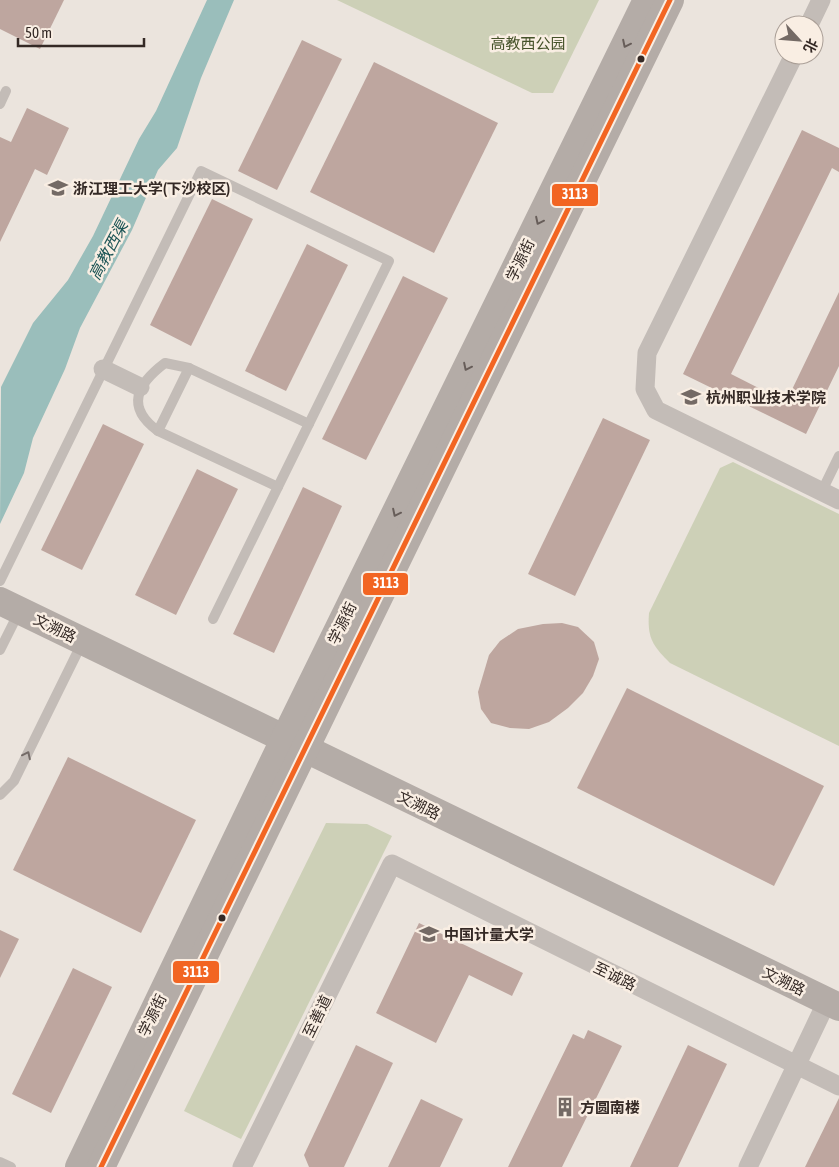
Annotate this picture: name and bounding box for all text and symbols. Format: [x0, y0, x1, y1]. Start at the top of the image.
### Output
scale bar [18, 15, 144, 47]
north arrow [774, 15, 824, 65]
text: 50 m [25, 24, 52, 41]
park label: 高教西公园 [490, 35, 566, 52]
text: 北 [800, 36, 821, 55]
one-way arrow [622, 39, 632, 48]
unlabelled marker [636, 54, 646, 64]
school or university icon: 浙江理工大学(下沙校区) [47, 177, 69, 199]
place label: 浙江理工大学(下沙校区) [73, 180, 230, 197]
line badge: 3113 [551, 183, 599, 207]
text: 3113 [562, 186, 588, 202]
water label: 高教西渠 [85, 216, 132, 282]
one-way arrow [535, 216, 545, 225]
street label: 学源街 [502, 236, 538, 284]
one-way arrow [463, 362, 473, 371]
school or university icon: 杭州职业技术学院 [680, 386, 702, 408]
place label: 杭州职业技术学院 [706, 389, 826, 406]
one-way arrow [392, 508, 402, 517]
line badge: 3113 [362, 572, 409, 596]
text: 3113 [373, 575, 399, 591]
street label: 学源街 [324, 599, 360, 647]
street label: 文溯路 [31, 610, 79, 646]
one-way arrow [21, 752, 31, 761]
street label: 文溯路 [395, 787, 443, 823]
unlabelled marker [217, 913, 227, 923]
school or university icon: 中国计量大学 [418, 923, 440, 945]
place label: 中国计量大学 [444, 926, 534, 943]
street label: 至诚路 [591, 958, 639, 994]
line badge: 3113 [172, 960, 220, 984]
street label: 文溯路 [760, 963, 808, 999]
text: 3113 [183, 964, 209, 980]
street label: 学源街 [134, 991, 170, 1039]
street label: 至善道 [299, 992, 335, 1040]
building icon: 方圆南楼 [554, 1096, 576, 1118]
place label: 方圆南楼 [580, 1099, 640, 1116]

